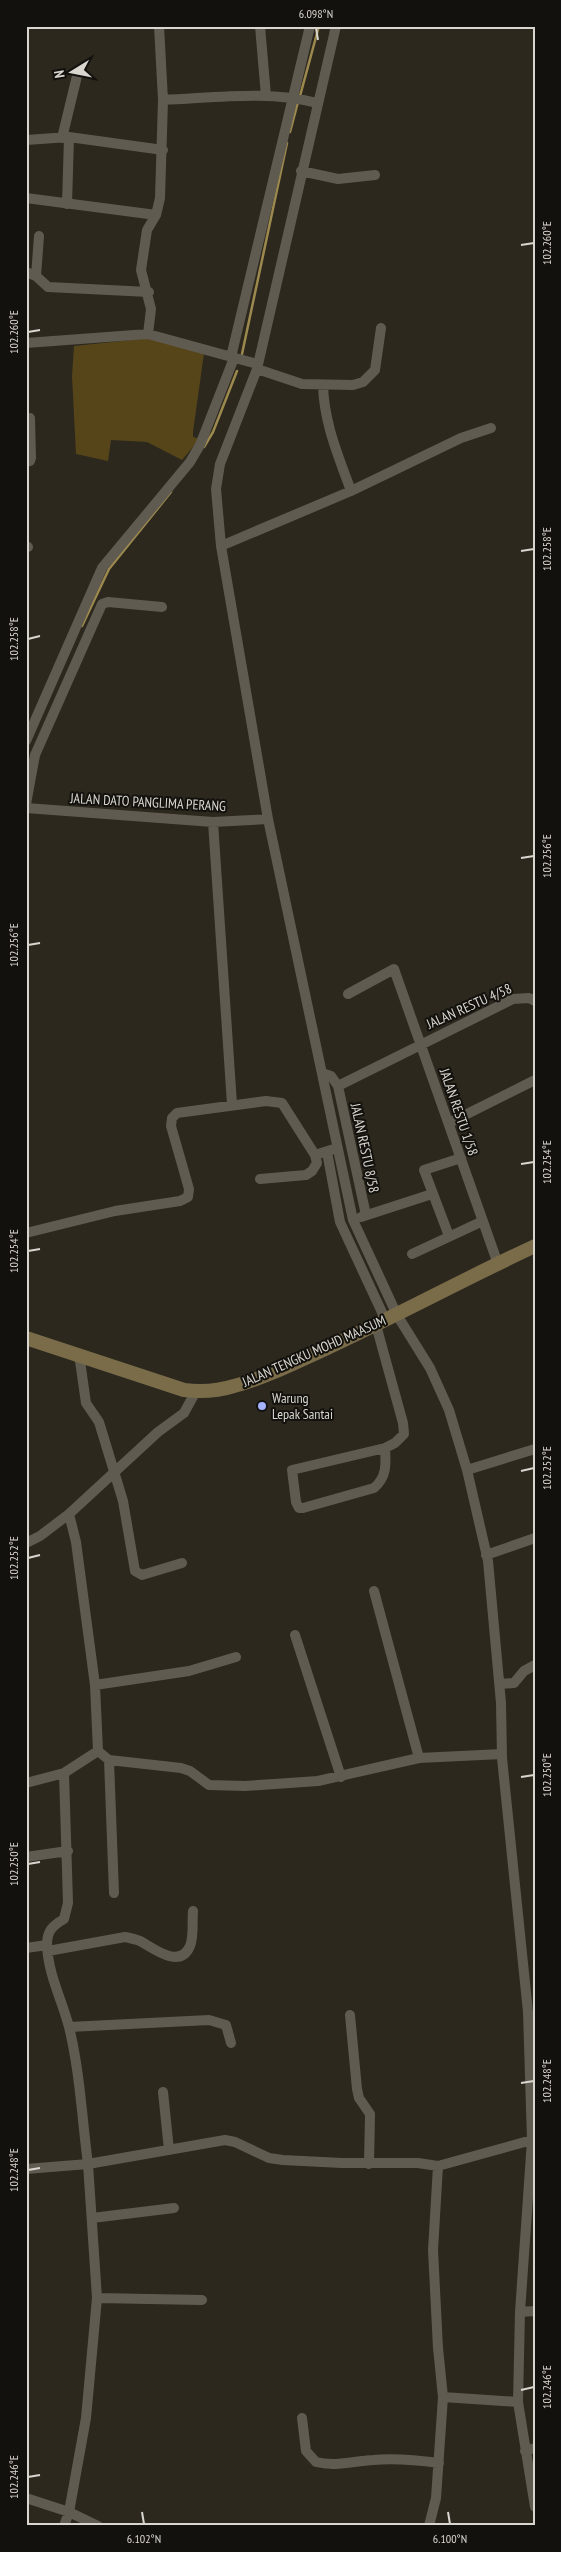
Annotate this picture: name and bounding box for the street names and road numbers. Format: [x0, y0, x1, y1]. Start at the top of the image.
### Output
street label: JALAN DATO PANGLIMA PERANG [69, 789, 226, 815]
street label: JALAN RESTU 4/58 [423, 979, 514, 1033]
street label: JALAN RESTU 1/58 [435, 1065, 482, 1158]
street label: JALAN RESTU 8/58 [346, 1101, 383, 1195]
street label: JALAN TENGKU MOHD MAASUM [238, 1311, 389, 1391]

